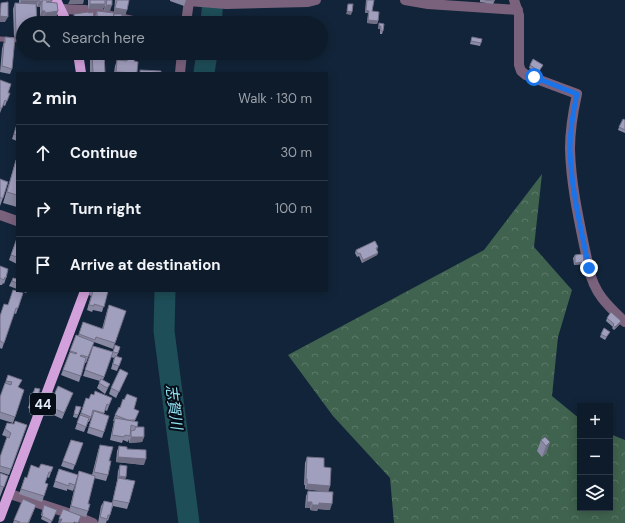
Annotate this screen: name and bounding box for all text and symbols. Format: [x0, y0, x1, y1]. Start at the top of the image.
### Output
search box [16, 16, 328, 60]
icon: search [30, 27, 52, 49]
text: Search here [62, 28, 145, 48]
route start [525, 68, 543, 86]
text: 2 min [32, 87, 77, 109]
text: Walk · 130 m [238, 90, 312, 107]
icon: ahead [32, 142, 54, 164]
text: Continue [70, 143, 138, 163]
text: 30 m [280, 144, 312, 161]
icon: right [32, 198, 54, 220]
text: Turn right [70, 199, 141, 219]
text: 100 m [275, 200, 312, 217]
icon: arrive [32, 254, 54, 276]
text: Arrive at destination [70, 255, 221, 275]
route end [580, 259, 598, 277]
water label: 志賀川 [161, 383, 187, 433]
road number: 44 [30, 393, 56, 415]
map controls [577, 403, 613, 511]
button: + [577, 403, 613, 439]
button: − [577, 439, 613, 475]
button: layers [577, 475, 613, 511]

